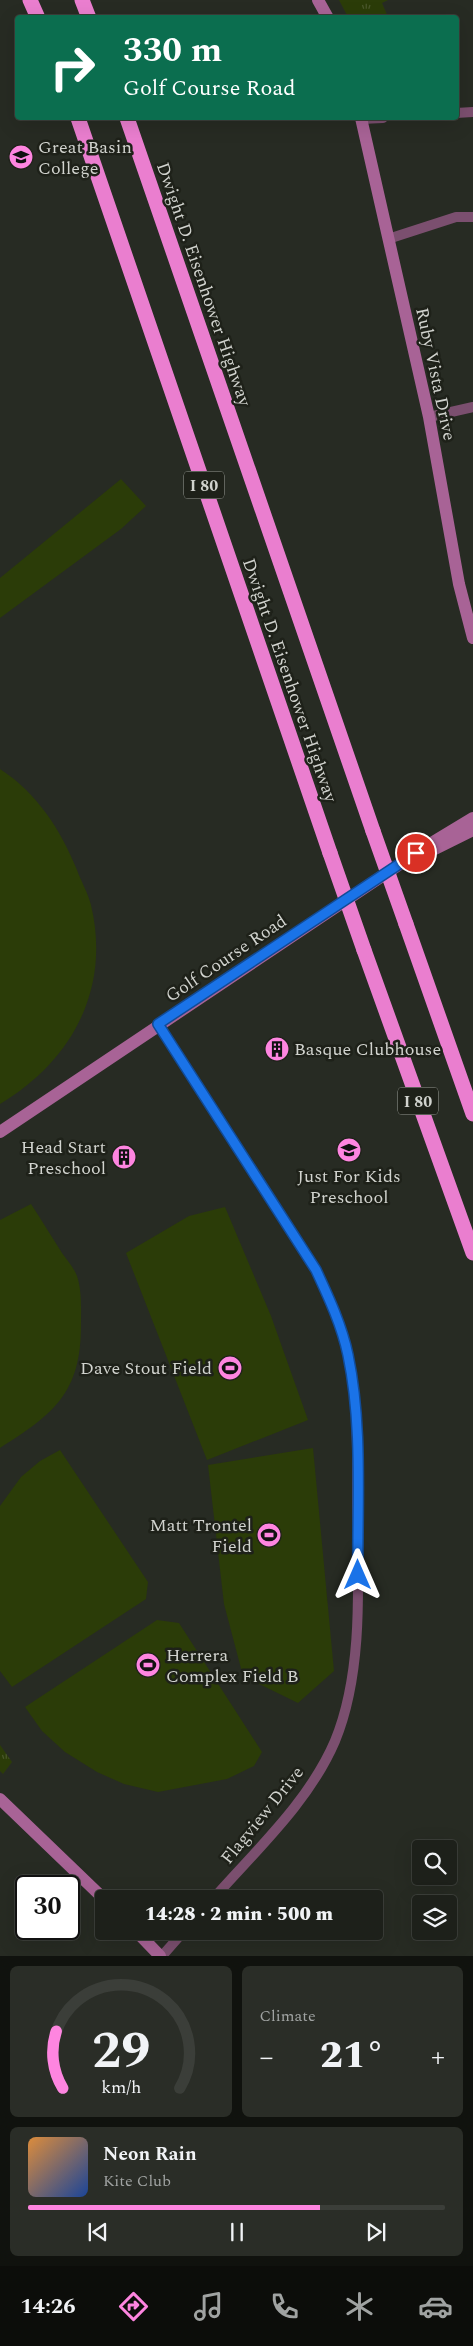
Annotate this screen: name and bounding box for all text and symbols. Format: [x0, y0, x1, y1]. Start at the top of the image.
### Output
text: 330 m [123, 24, 222, 77]
icon: right [40, 35, 105, 100]
text: Golf Course Road [123, 72, 295, 105]
place label: Great Basin College [38, 134, 132, 182]
school or university icon: Great Basin College [8, 144, 34, 170]
street label: Dwight D. Eisenhower Highway [149, 159, 258, 411]
street label: Ruby Vista Drive [408, 305, 463, 443]
road number: I 80 [184, 472, 224, 498]
street label: Dwight D. Eisenhower Highway [235, 555, 344, 807]
pin [395, 832, 437, 874]
icon: arrive [402, 839, 430, 867]
street label: Golf Course Road [160, 908, 292, 1009]
building icon: Basque Clubhouse [264, 1036, 290, 1062]
place label: Basque Clubhouse [294, 1036, 441, 1063]
road number: I 80 [398, 1088, 438, 1114]
place label: Head Start Preschool [21, 1134, 106, 1182]
school or university icon: Just For Kids Preschool [336, 1137, 362, 1163]
building icon: Head Start Preschool [111, 1144, 137, 1170]
place label: Just For Kids Preschool [297, 1163, 401, 1211]
place label: Dave Stout Field [80, 1355, 212, 1382]
sports icon: Dave Stout Field [217, 1355, 243, 1381]
place label: Matt Trontel Field [149, 1512, 252, 1560]
sports icon: Matt Trontel Field [256, 1522, 282, 1548]
position arrow [331, 1548, 383, 1600]
place label: Herrera Complex Field B [166, 1642, 299, 1690]
sports icon: Herrera Complex Field B [135, 1652, 161, 1678]
street label: Flagview Drive [214, 1760, 311, 1870]
map controls [412, 1840, 457, 1940]
button: search [412, 1840, 457, 1885]
speed limit sign: 30 [15, 1875, 80, 1940]
button: layers [412, 1895, 457, 1940]
text: 14:28 · 2 min · 500 m [145, 1900, 333, 1929]
text: Climate [260, 2004, 316, 2028]
text: 29 [92, 2012, 150, 2091]
text: 21° [320, 2027, 385, 2085]
text: − [260, 2036, 274, 2079]
text: + [431, 2036, 445, 2079]
text: km/h [101, 2074, 141, 2101]
text: Neon Rain [103, 2140, 197, 2169]
text: Kite Club [103, 2169, 171, 2193]
icon: previous [84, 2218, 112, 2246]
icon: pause [223, 2218, 251, 2246]
icon: next [362, 2218, 390, 2246]
icon: directions [116, 2289, 151, 2324]
icon: music [191, 2289, 226, 2324]
icon: phone [267, 2289, 302, 2324]
icon: climate [342, 2289, 377, 2324]
icon: car [418, 2289, 453, 2324]
text: 14:26 [20, 2290, 75, 2323]

